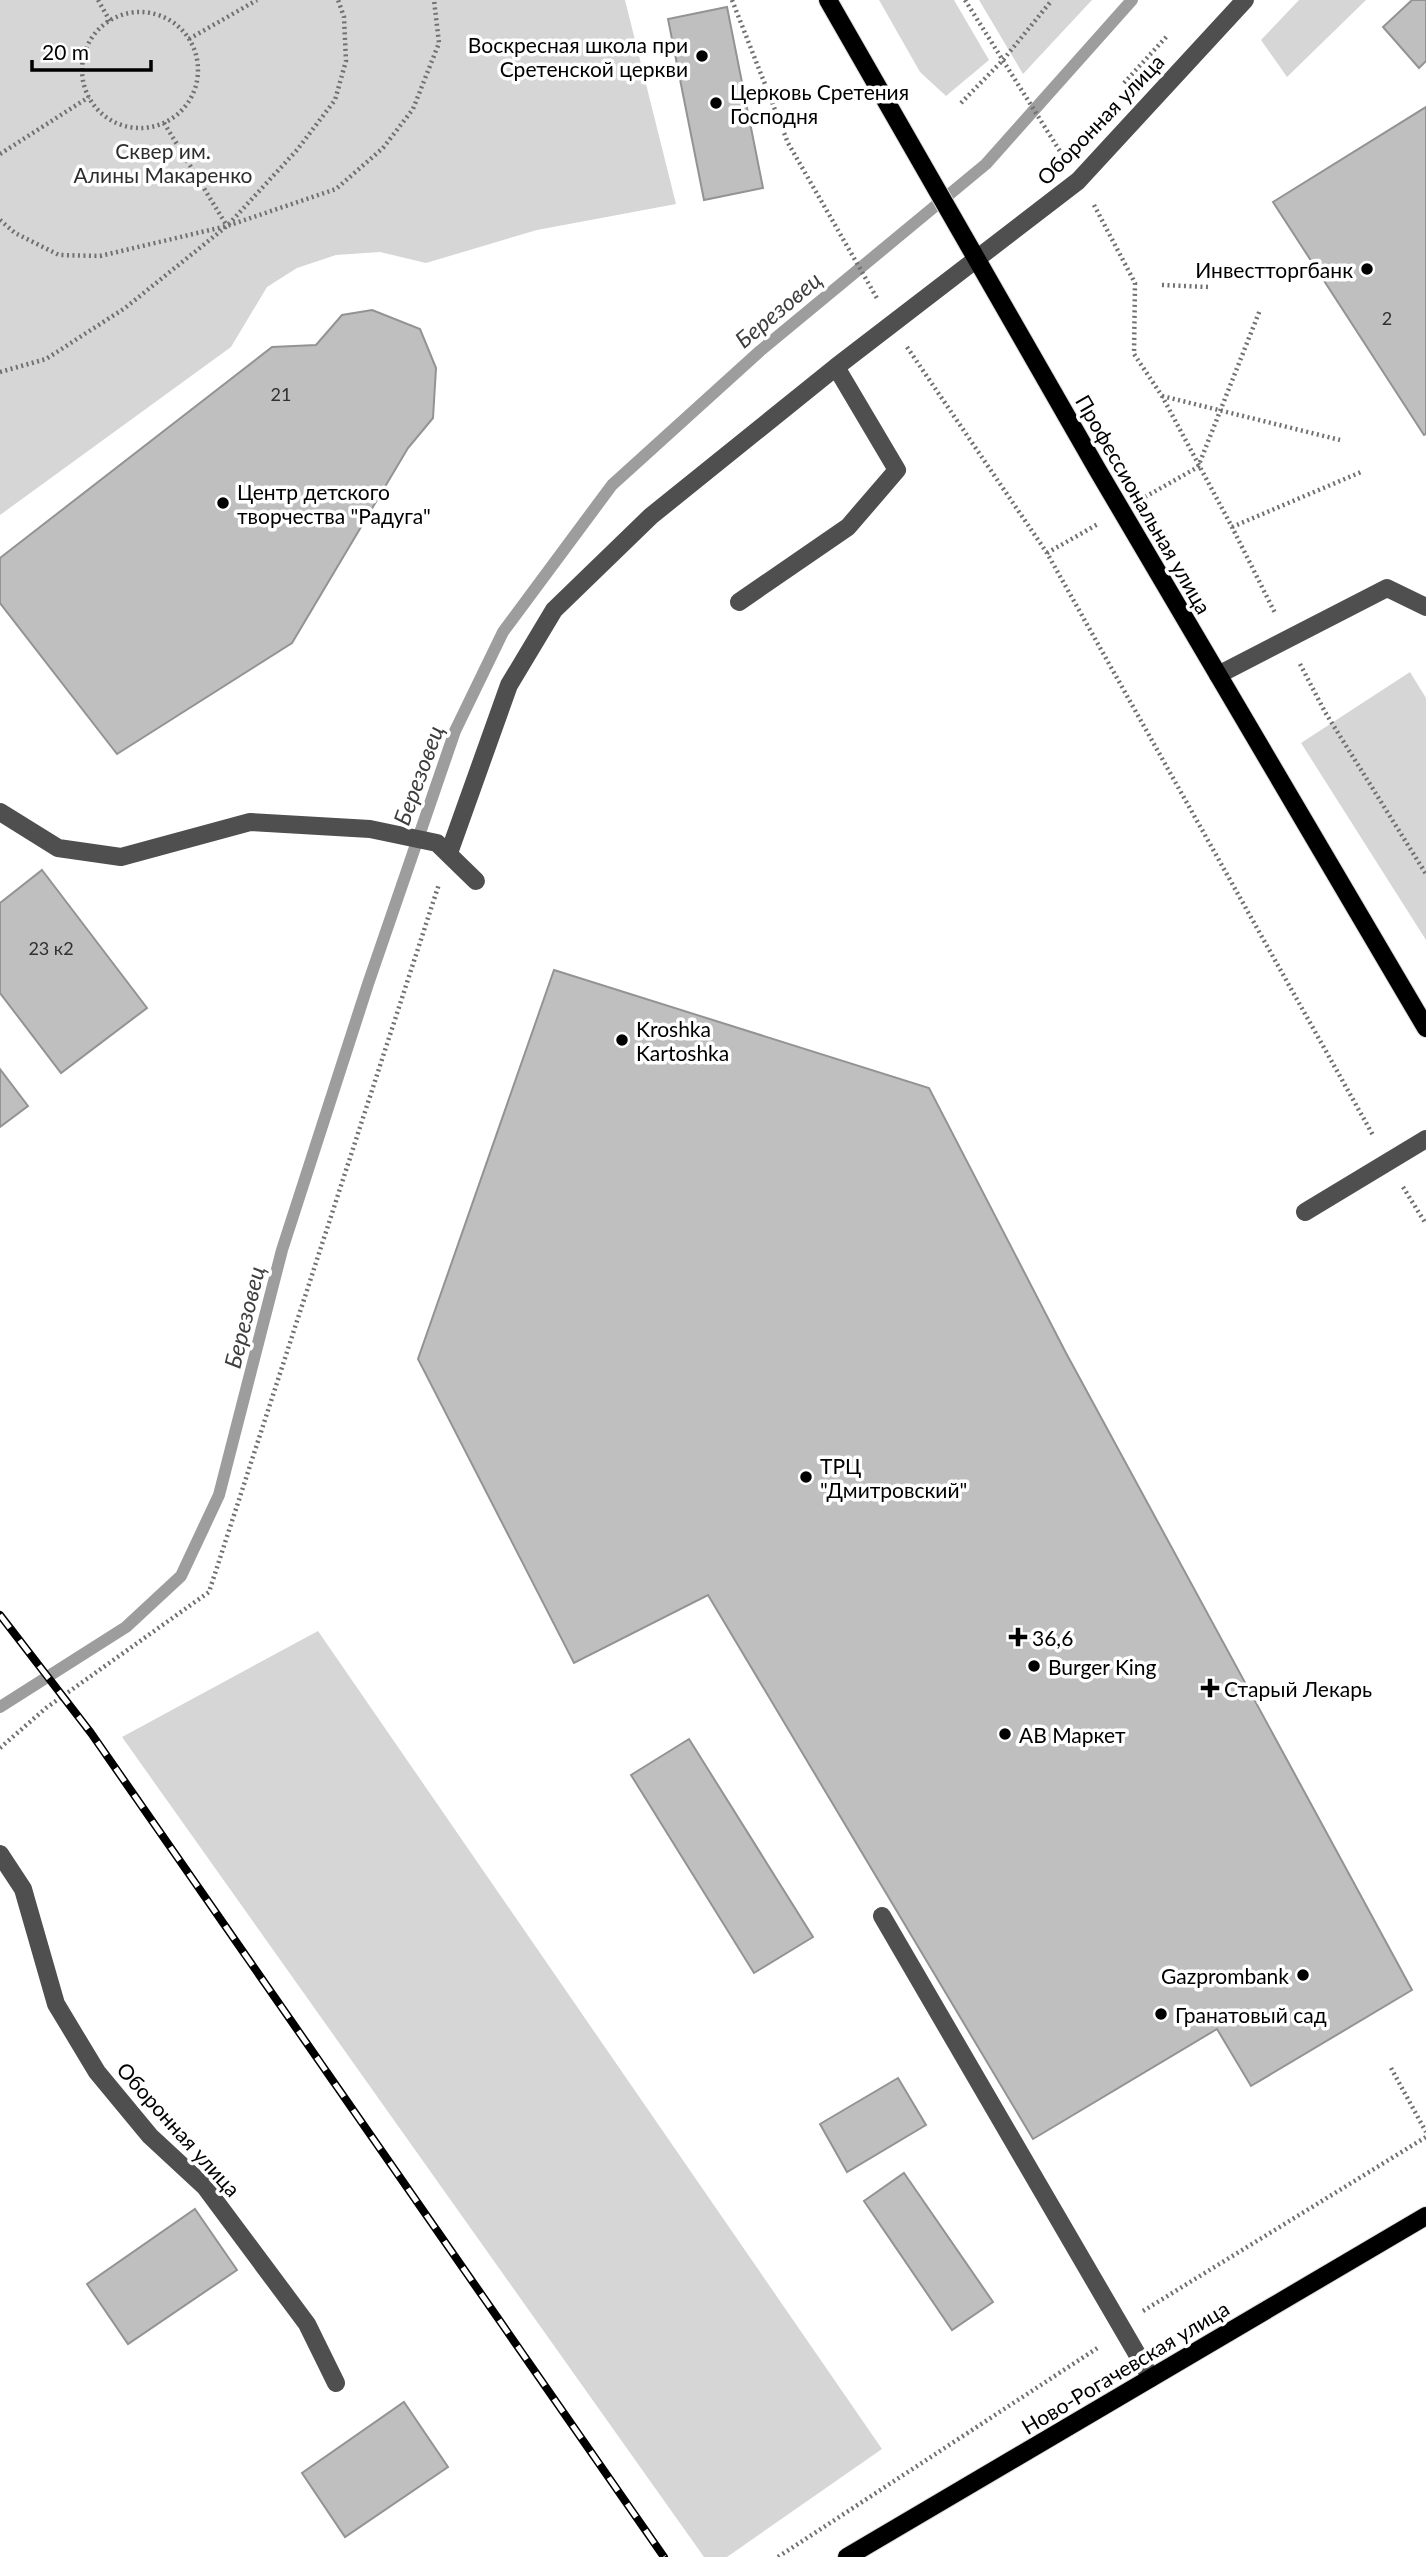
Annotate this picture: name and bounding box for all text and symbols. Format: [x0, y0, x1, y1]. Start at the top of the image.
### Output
scale bar [32, 28, 150, 72]
place label: Воскресная школа при Сретенской церкви [468, 32, 688, 81]
text: 20 m [42, 39, 89, 64]
marker: Воскресная школа при Сретенской церкви [694, 48, 710, 64]
street label: Оборонная улица [1031, 49, 1169, 189]
place label: Церковь Сретения Господня [730, 79, 909, 128]
marker: Церковь Сретения Господня [708, 95, 724, 111]
park label: Сквер им. Алины Макаренко [73, 138, 253, 187]
place label: Инвестторгбанк [1195, 257, 1353, 282]
marker: Инвестторгбанк [1359, 261, 1375, 277]
water label: Березовец [729, 265, 827, 353]
house number: 2 [1382, 307, 1392, 329]
house number: 21 [271, 383, 291, 405]
street label: Профессиональная улица [1071, 390, 1217, 618]
place label: Центр детского творчества "Радуга" [237, 479, 431, 528]
marker: Центр детского творчества "Радуга" [215, 495, 231, 511]
water label: Березовец [387, 721, 449, 829]
house number: 23 к2 [28, 937, 74, 959]
place label: Kroshka Kartoshka [636, 1016, 729, 1065]
marker: Kroshka Kartoshka [614, 1032, 630, 1048]
water label: Березовец [218, 1263, 270, 1371]
place label: ТРЦ "Дмитровский" [820, 1453, 967, 1502]
marker: ТРЦ "Дмитровский" [798, 1469, 814, 1485]
place label: 36,6 [1032, 1625, 1073, 1650]
marker: 36,6 [1010, 1629, 1026, 1645]
place label: Burger King [1048, 1654, 1157, 1679]
marker: Burger King [1026, 1658, 1042, 1674]
place label: Старый Лекарь [1224, 1676, 1372, 1701]
marker: Старый Лекарь [1202, 1680, 1218, 1696]
place label: АВ Маркет [1019, 1722, 1126, 1747]
marker: АВ Маркет [997, 1726, 1013, 1742]
place label: Gazprombank [1161, 1963, 1289, 1988]
marker: Gazprombank [1295, 1967, 1311, 1983]
place label: Гранатовый сад [1175, 2002, 1327, 2027]
marker: Гранатовый сад [1153, 2006, 1169, 2022]
street label: Оборонная улица [112, 2057, 246, 2201]
street label: Ново-Рогачевская улица [1017, 2295, 1233, 2439]

